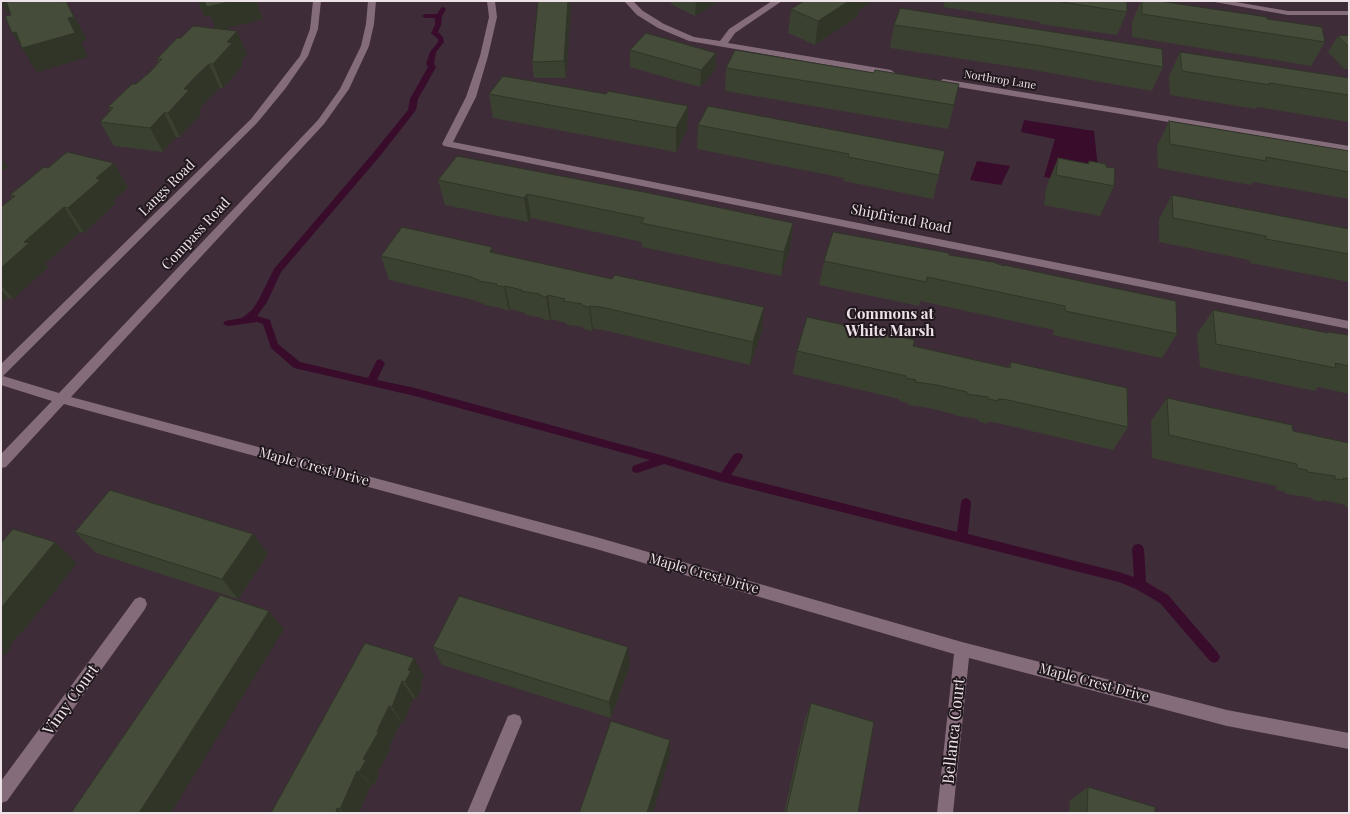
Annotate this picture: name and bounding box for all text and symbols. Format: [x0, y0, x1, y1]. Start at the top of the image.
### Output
street label: Northrop Lane [963, 68, 1037, 92]
street label: Langs Road [135, 156, 199, 220]
street label: Compass Road [158, 194, 234, 274]
street label: Shipfriend Road [849, 201, 953, 237]
district label: Commons at White Marsh [846, 305, 934, 340]
street label: Maple Crest Drive [257, 444, 371, 490]
street label: Maple Crest Drive [647, 550, 761, 598]
street label: Maple Crest Drive [1037, 660, 1151, 706]
street label: Vimy Court [39, 661, 103, 739]
street label: Bellanca Court [939, 677, 969, 785]

